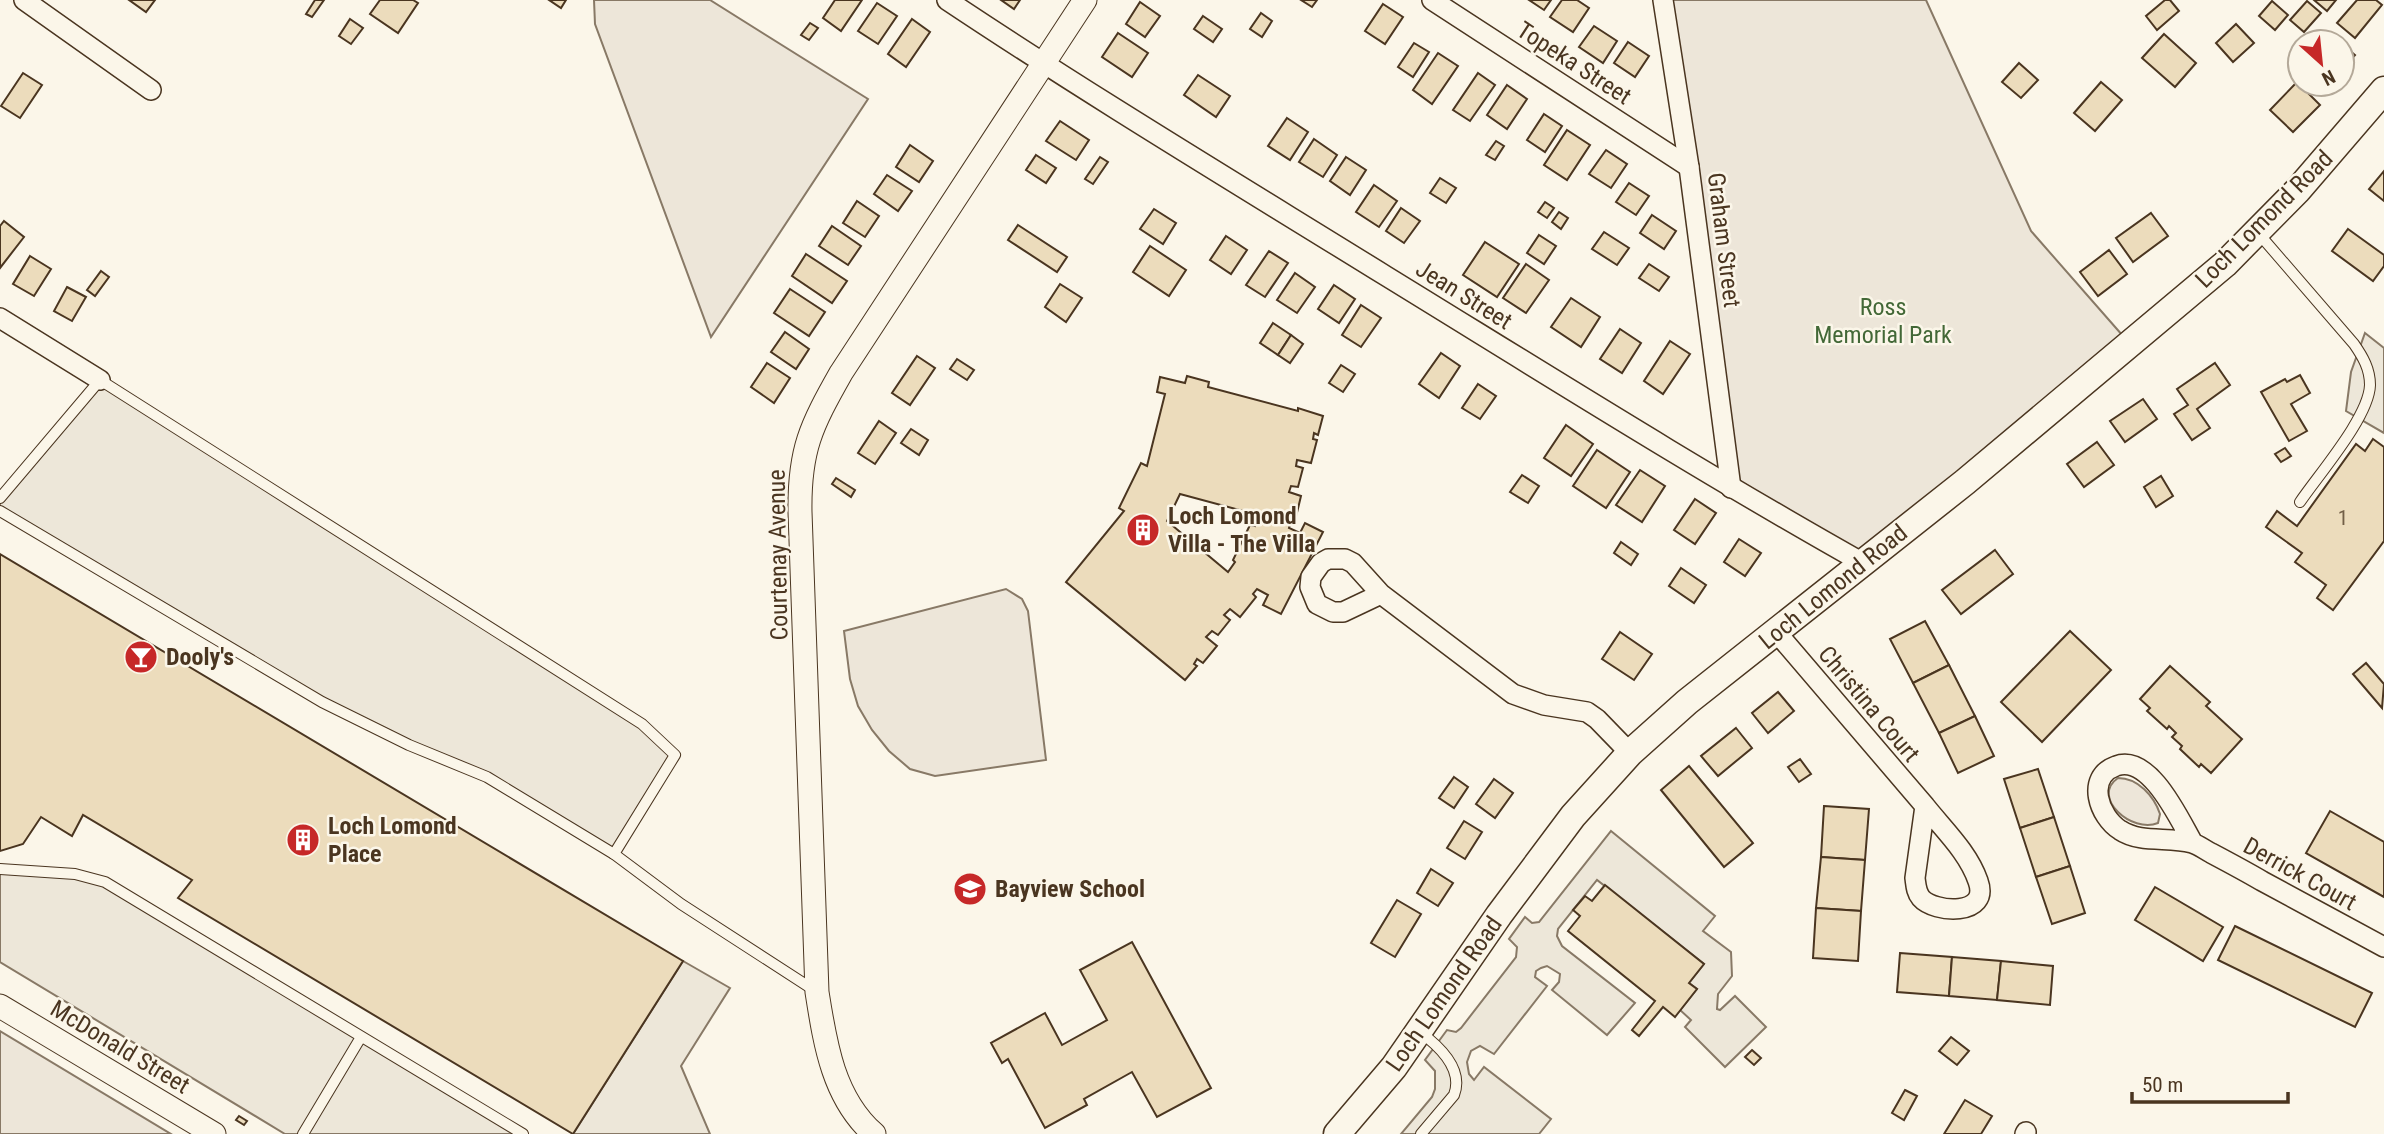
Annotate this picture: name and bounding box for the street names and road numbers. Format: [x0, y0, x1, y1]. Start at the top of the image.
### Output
street label: Topeka Street [1512, 16, 1636, 110]
street label: Loch Lomond Road [2190, 145, 2338, 293]
street label: Graham Street [1702, 171, 1746, 309]
street label: Jean Street [1411, 255, 1517, 335]
street label: Courtenay Avenue [763, 469, 793, 641]
street label: Loch Lomond Road [1753, 519, 1913, 655]
street label: Christina Court [1812, 640, 1926, 768]
street label: Derrick Court [2239, 832, 2361, 916]
street label: Loch Lomond Road [1380, 911, 1508, 1077]
street label: McDonald Street [45, 995, 195, 1099]

